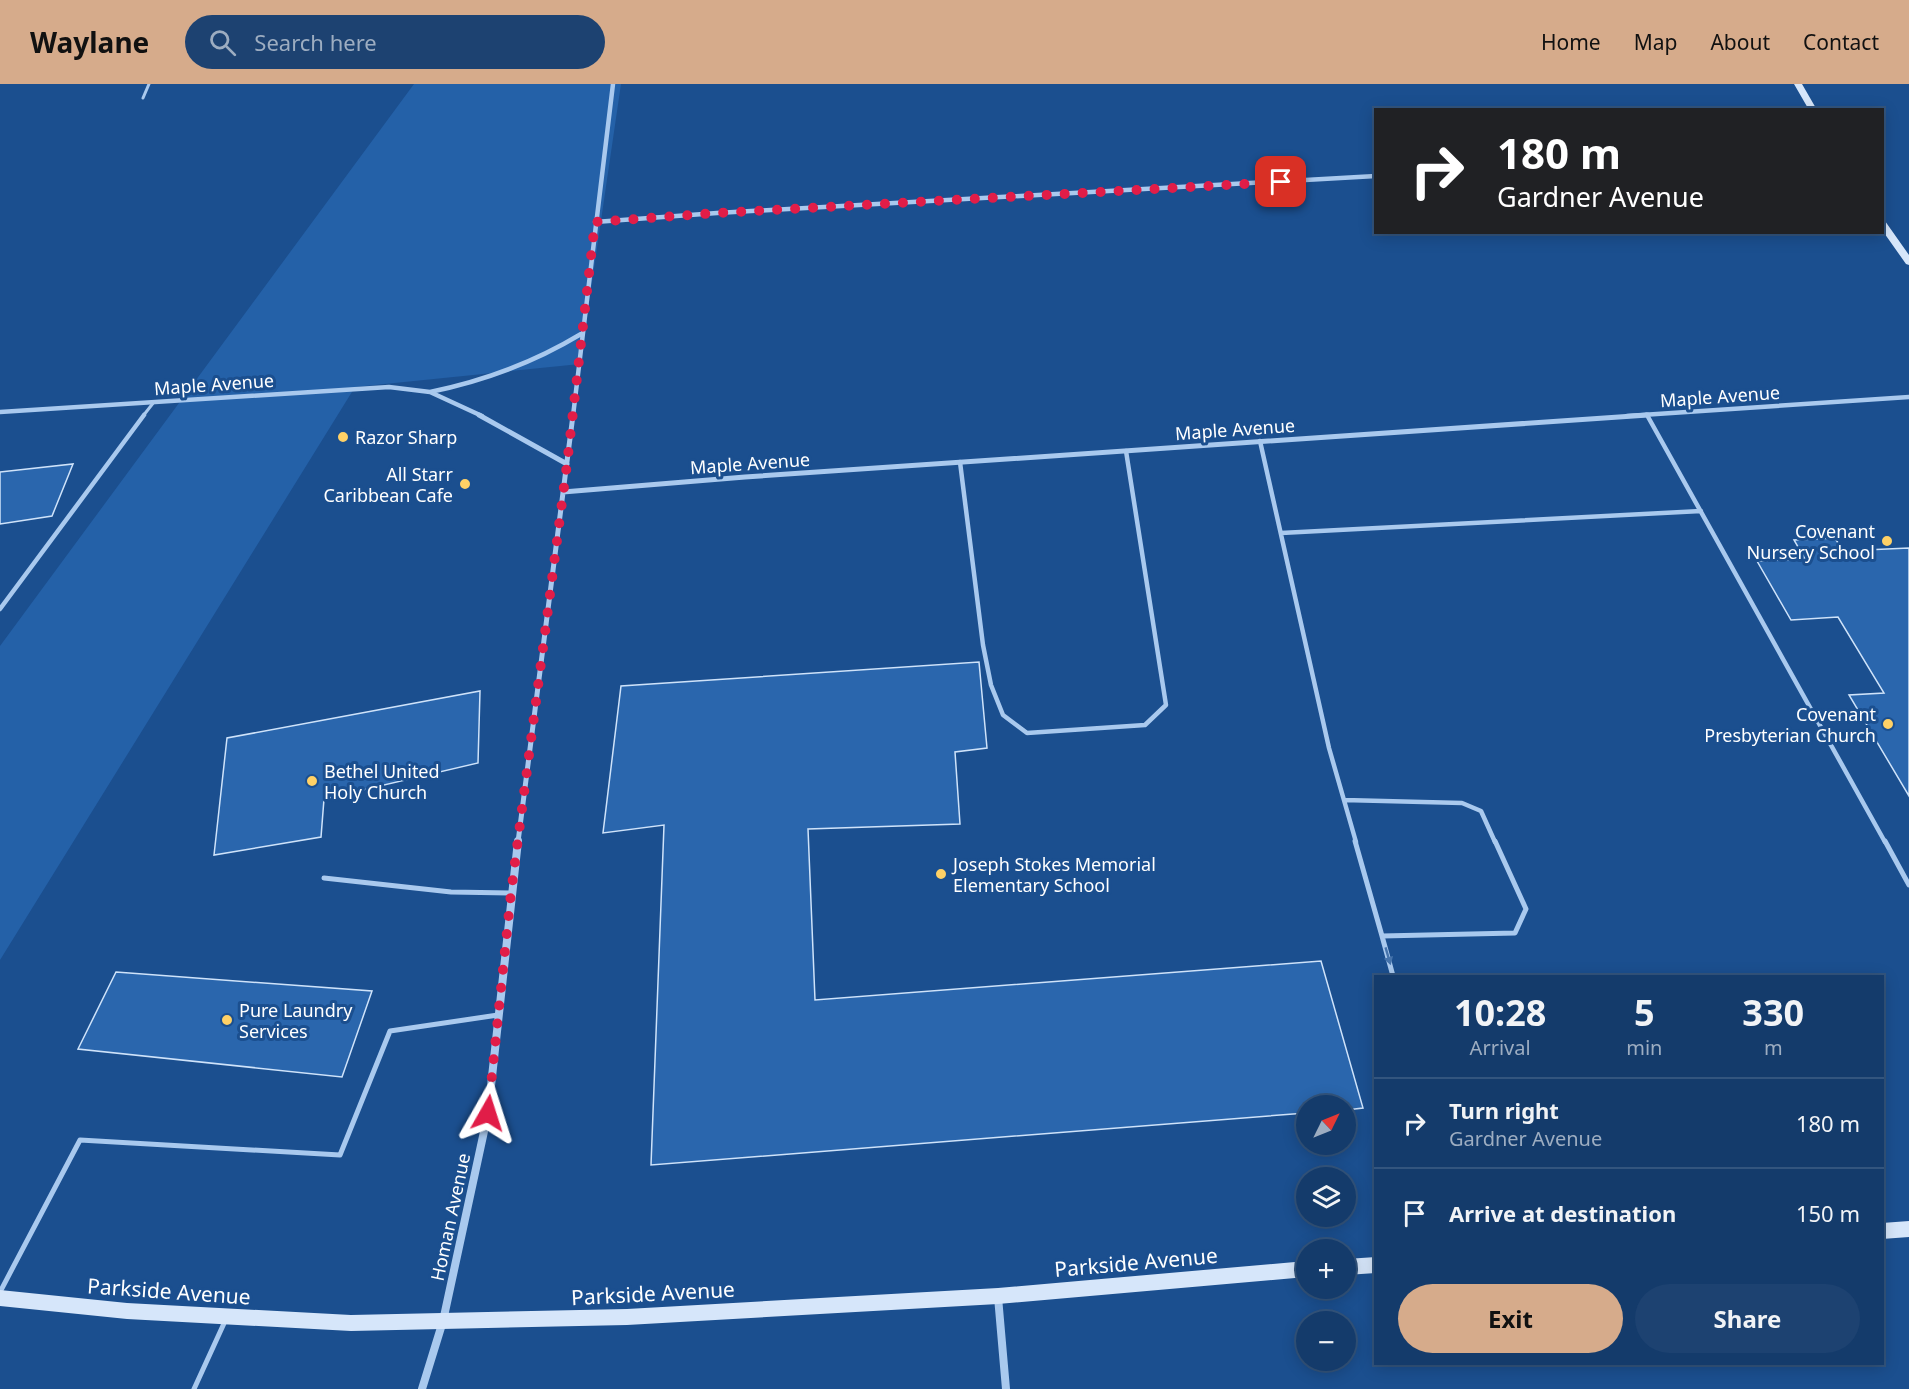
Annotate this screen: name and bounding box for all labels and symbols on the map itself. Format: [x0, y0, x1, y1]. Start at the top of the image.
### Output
pin [1255, 156, 1306, 207]
street label: Maple Avenue [153, 368, 275, 400]
street label: Maple Avenue [1659, 380, 1781, 412]
street label: Maple Avenue [1174, 413, 1296, 445]
place label: Razor Sharp [355, 425, 457, 449]
marker: Razor Sharp [336, 430, 350, 444]
street label: Maple Avenue [689, 447, 811, 479]
place label: All Starr Caribbean Cafe [323, 462, 454, 507]
marker: All Starr Caribbean Cafe [458, 477, 472, 491]
place label: Covenant Nursery School [1747, 519, 1876, 564]
marker: Covenant Nursery School [1880, 534, 1894, 548]
place label: Covenant Presbyterian Church [1704, 702, 1877, 747]
marker: Covenant Presbyterian Church [1881, 717, 1895, 731]
place label: Bethel United Holy Church [324, 759, 440, 804]
marker: Bethel United Holy Church [305, 774, 319, 788]
place label: Joseph Stokes Memorial Elementary School [951, 852, 1156, 897]
marker: Joseph Stokes Memorial Elementary School [934, 867, 948, 881]
one-way arrow [1383, 947, 1393, 965]
place label: Pure Laundry Services [239, 998, 353, 1043]
marker: Pure Laundry Services [220, 1013, 234, 1027]
position arrow [456, 1081, 520, 1145]
north arrow [1296, 1095, 1356, 1155]
street label: Homan Avenue [425, 1151, 475, 1283]
street label: Parkside Avenue [1053, 1241, 1219, 1283]
street label: Parkside Avenue [86, 1271, 252, 1311]
street label: Parkside Avenue [570, 1275, 736, 1311]

